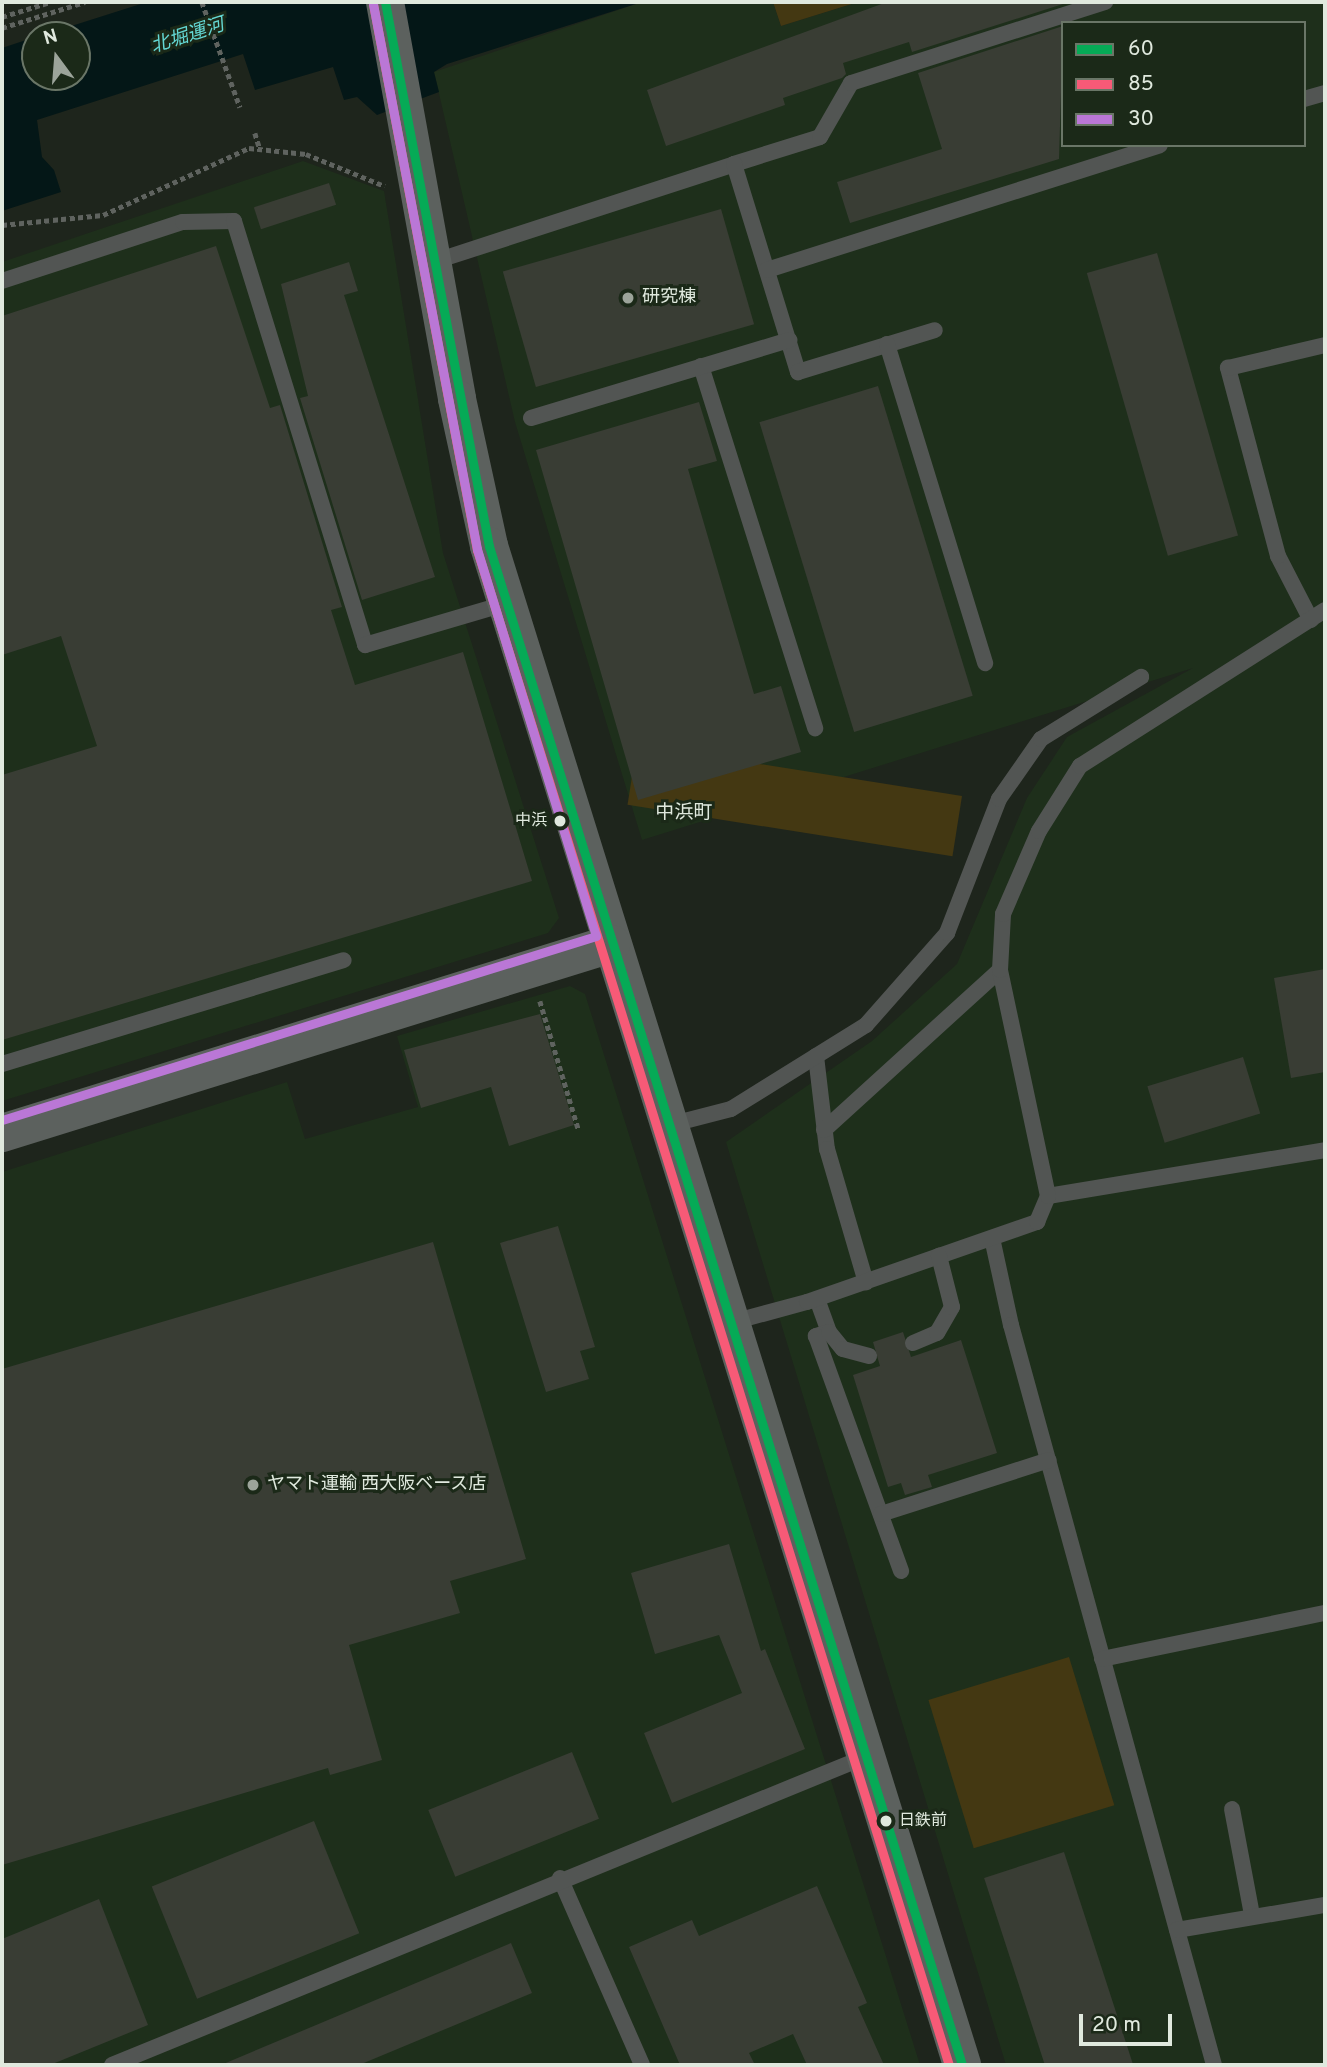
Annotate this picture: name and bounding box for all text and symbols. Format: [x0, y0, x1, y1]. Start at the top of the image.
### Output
water label: 北堀運河 [148, 14, 228, 60]
north arrow [21, 21, 91, 91]
legend [1061, 21, 1306, 147]
text: N [41, 24, 61, 51]
text: 60 [1128, 36, 1154, 63]
text: 85 [1128, 71, 1154, 98]
text: 30 [1128, 106, 1154, 133]
place label: 研究棟 [642, 287, 696, 309]
marker: 研究棟 [620, 290, 636, 306]
district label: 中浜町 [656, 803, 712, 825]
place label: 中浜 [515, 811, 547, 831]
marker: 中浜 [553, 814, 567, 828]
place label: ヤマト運輸 西大阪ベース店 [267, 1474, 487, 1496]
marker: ヤマト運輸 西大阪ベース店 [245, 1477, 261, 1493]
place label: 日鉄前 [899, 1811, 947, 1831]
marker: 日鉄前 [879, 1814, 893, 1828]
scale bar [1082, 2000, 1175, 2044]
text: 20 m [1092, 2012, 1141, 2039]

